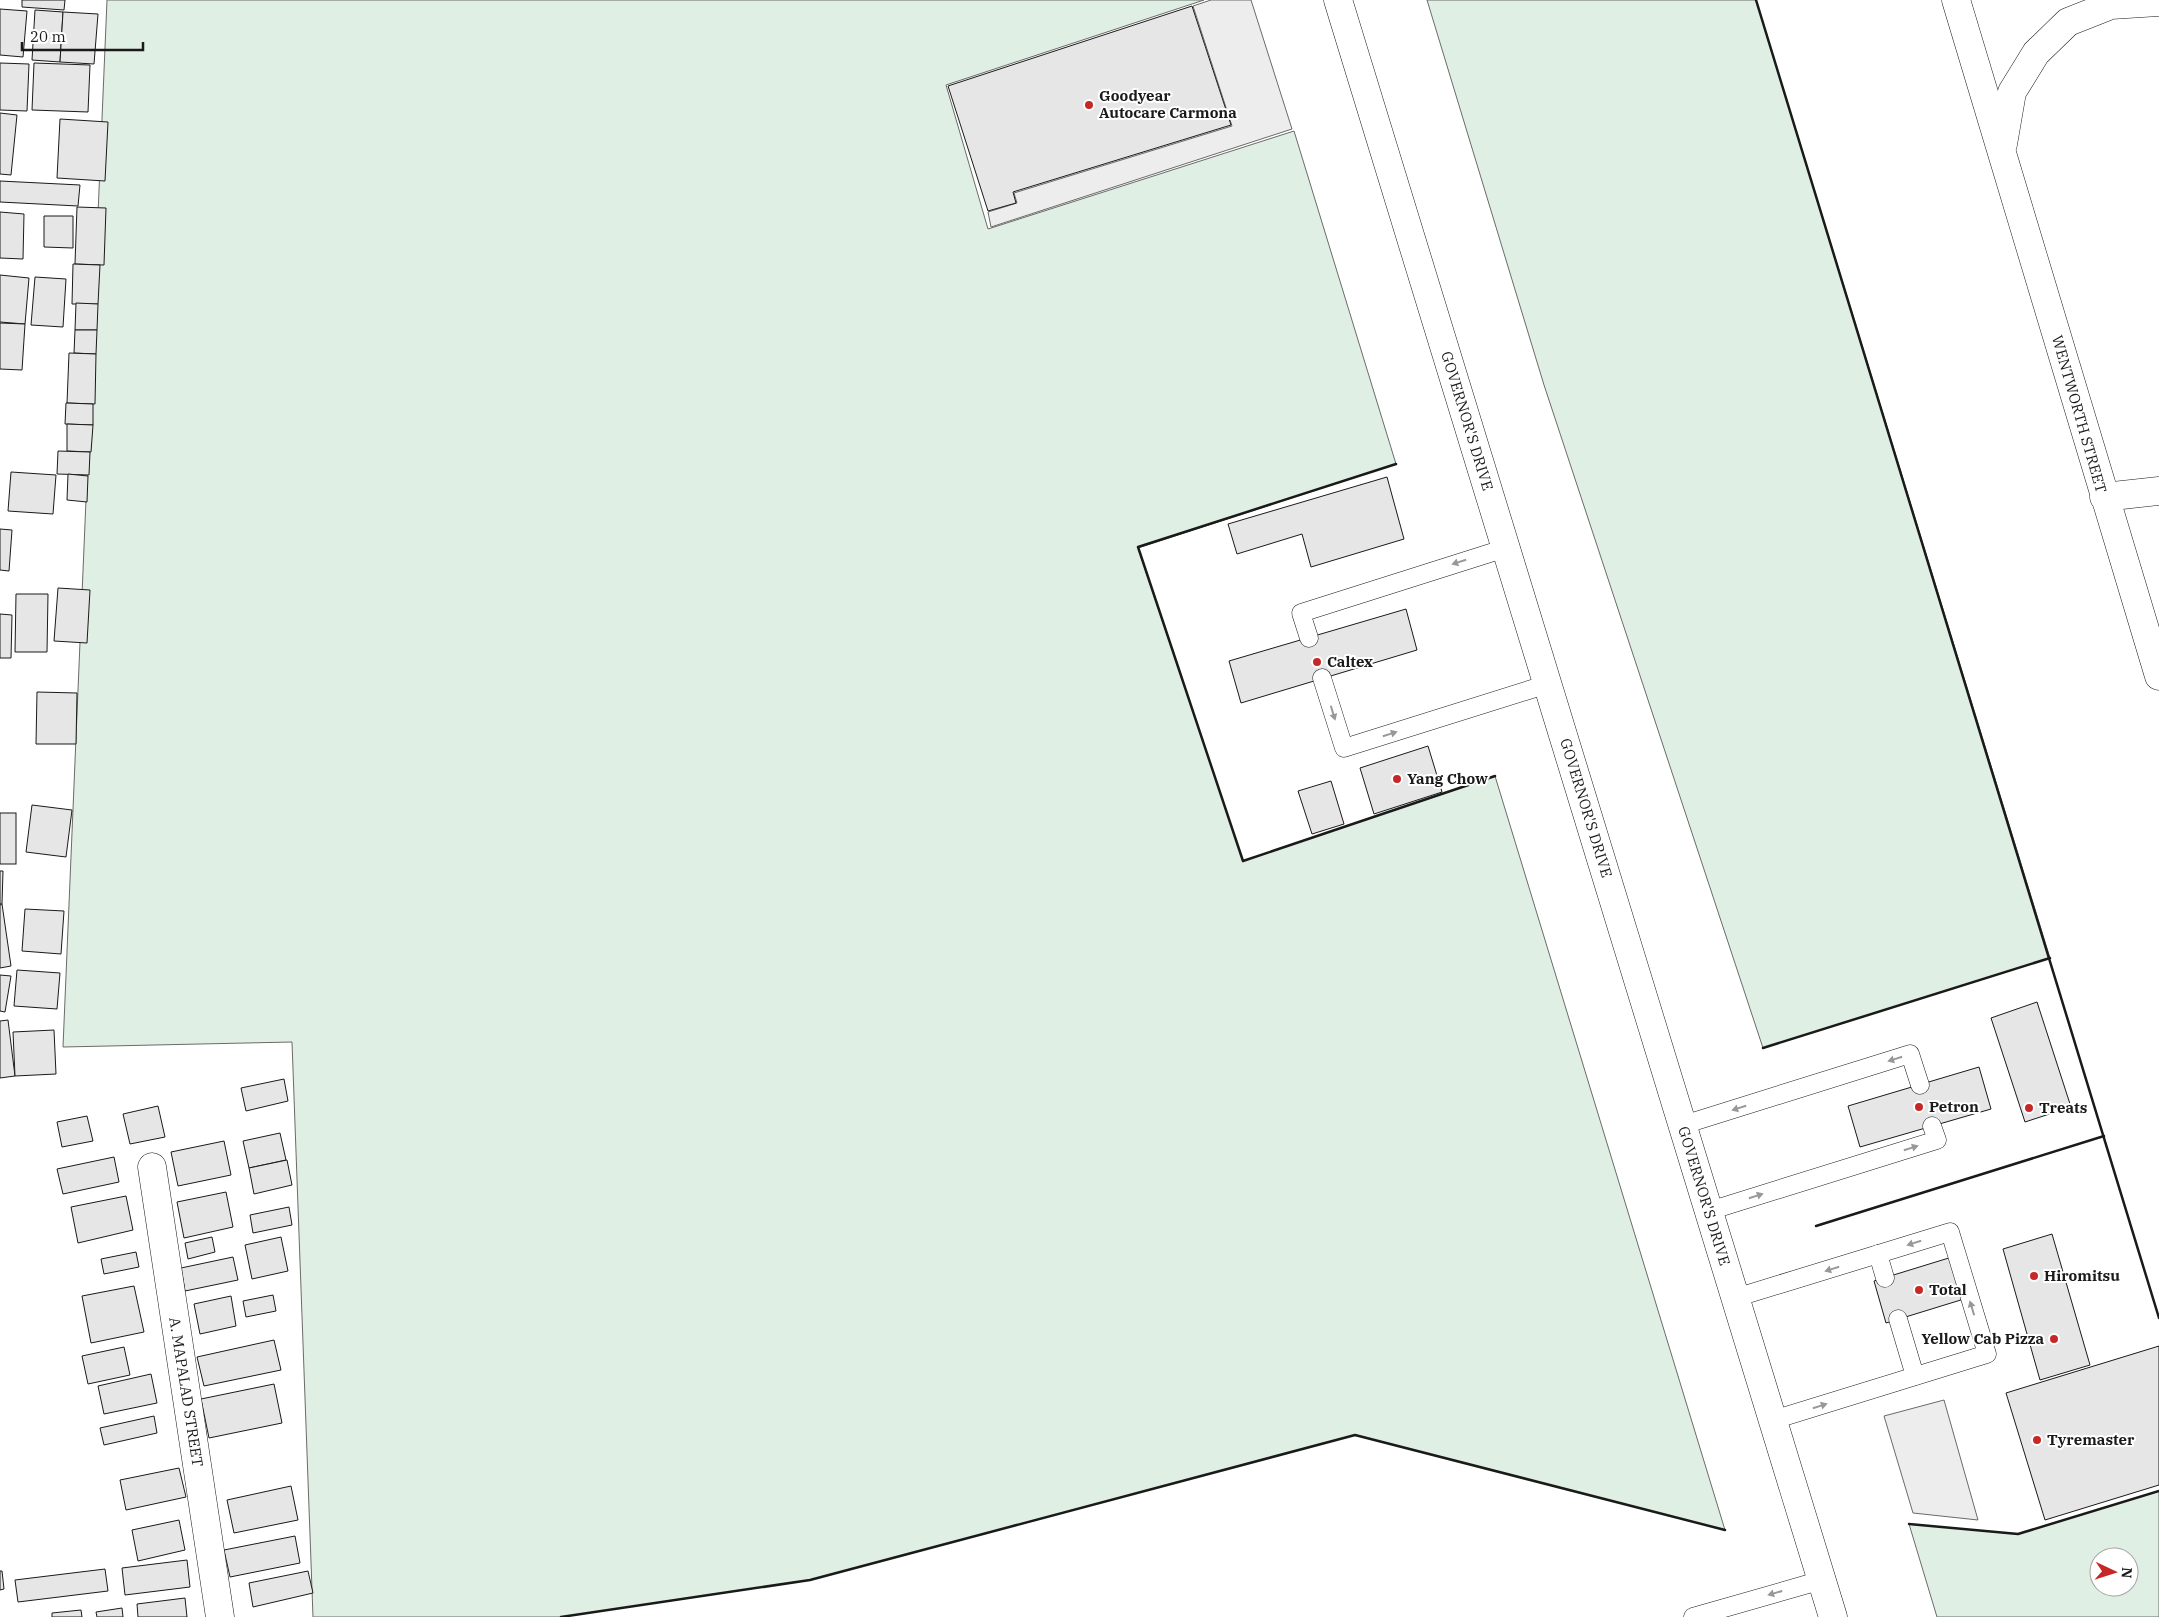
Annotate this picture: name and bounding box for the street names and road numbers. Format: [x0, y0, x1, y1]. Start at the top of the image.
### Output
street label: WENTWORTH STREET [2048, 333, 2111, 495]
street label: GOVERNOR'S DRIVE [1437, 349, 1498, 493]
street label: GOVERNOR'S DRIVE [1556, 736, 1617, 880]
street label: GOVERNOR'S DRIVE [1674, 1124, 1735, 1268]
street label: A. MAPALAD STREET [165, 1316, 208, 1468]

